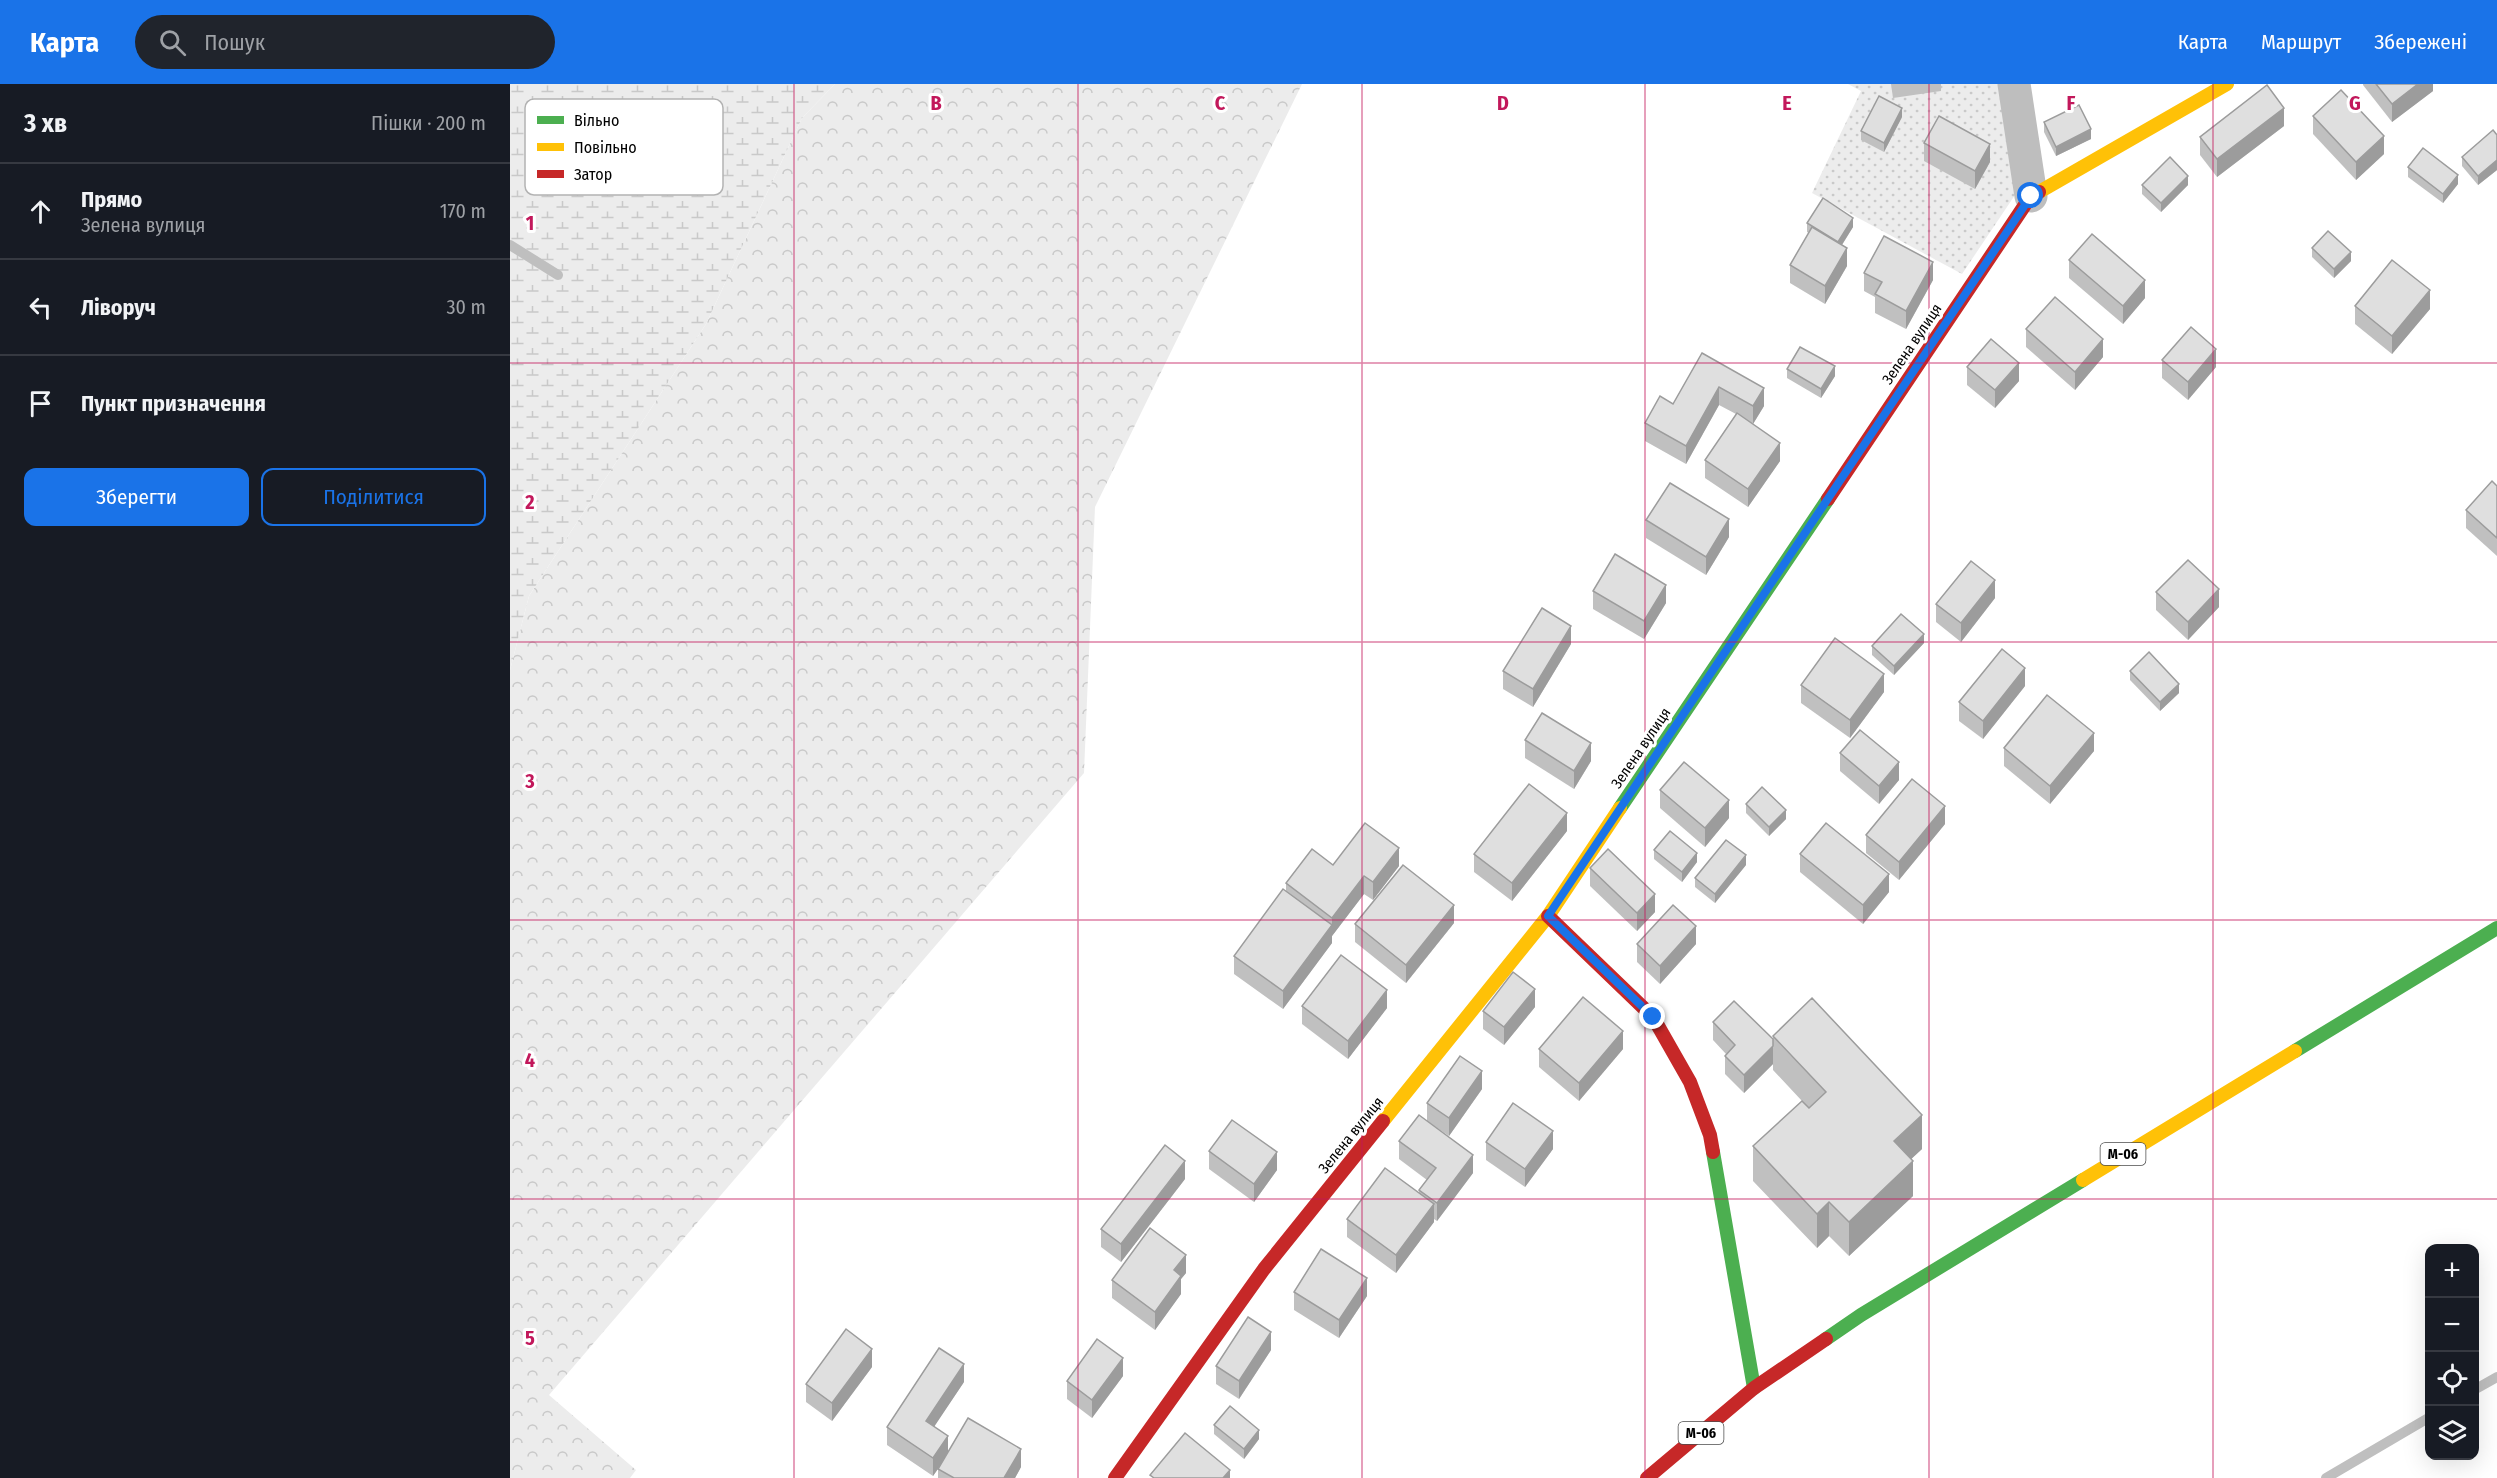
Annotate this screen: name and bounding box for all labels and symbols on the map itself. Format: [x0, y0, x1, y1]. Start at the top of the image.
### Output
text: B [930, 91, 942, 115]
text: C [1215, 91, 1226, 115]
text: D [1497, 91, 1509, 115]
text: E [1782, 91, 1792, 115]
text: F [2067, 91, 2076, 115]
text: G [2349, 91, 2361, 115]
legend [525, 99, 723, 195]
text: Вільно [574, 111, 619, 130]
text: Повільно [574, 138, 637, 157]
text: Затор [574, 165, 612, 184]
route start [2017, 182, 2043, 208]
text: 1 [526, 211, 534, 235]
street label: Зелена вулиця [1878, 300, 1946, 388]
text: 2 [524, 490, 535, 514]
street label: Зелена вулиця [1607, 704, 1675, 792]
text: 3 [524, 769, 535, 793]
route end [1639, 1003, 1665, 1029]
text: 4 [525, 1048, 535, 1072]
street label: Зелена вулиця [1315, 1093, 1387, 1177]
road number: М-06 [2100, 1143, 2146, 1165]
text: 5 [525, 1326, 535, 1350]
road number: М-06 [1678, 1422, 1724, 1444]

